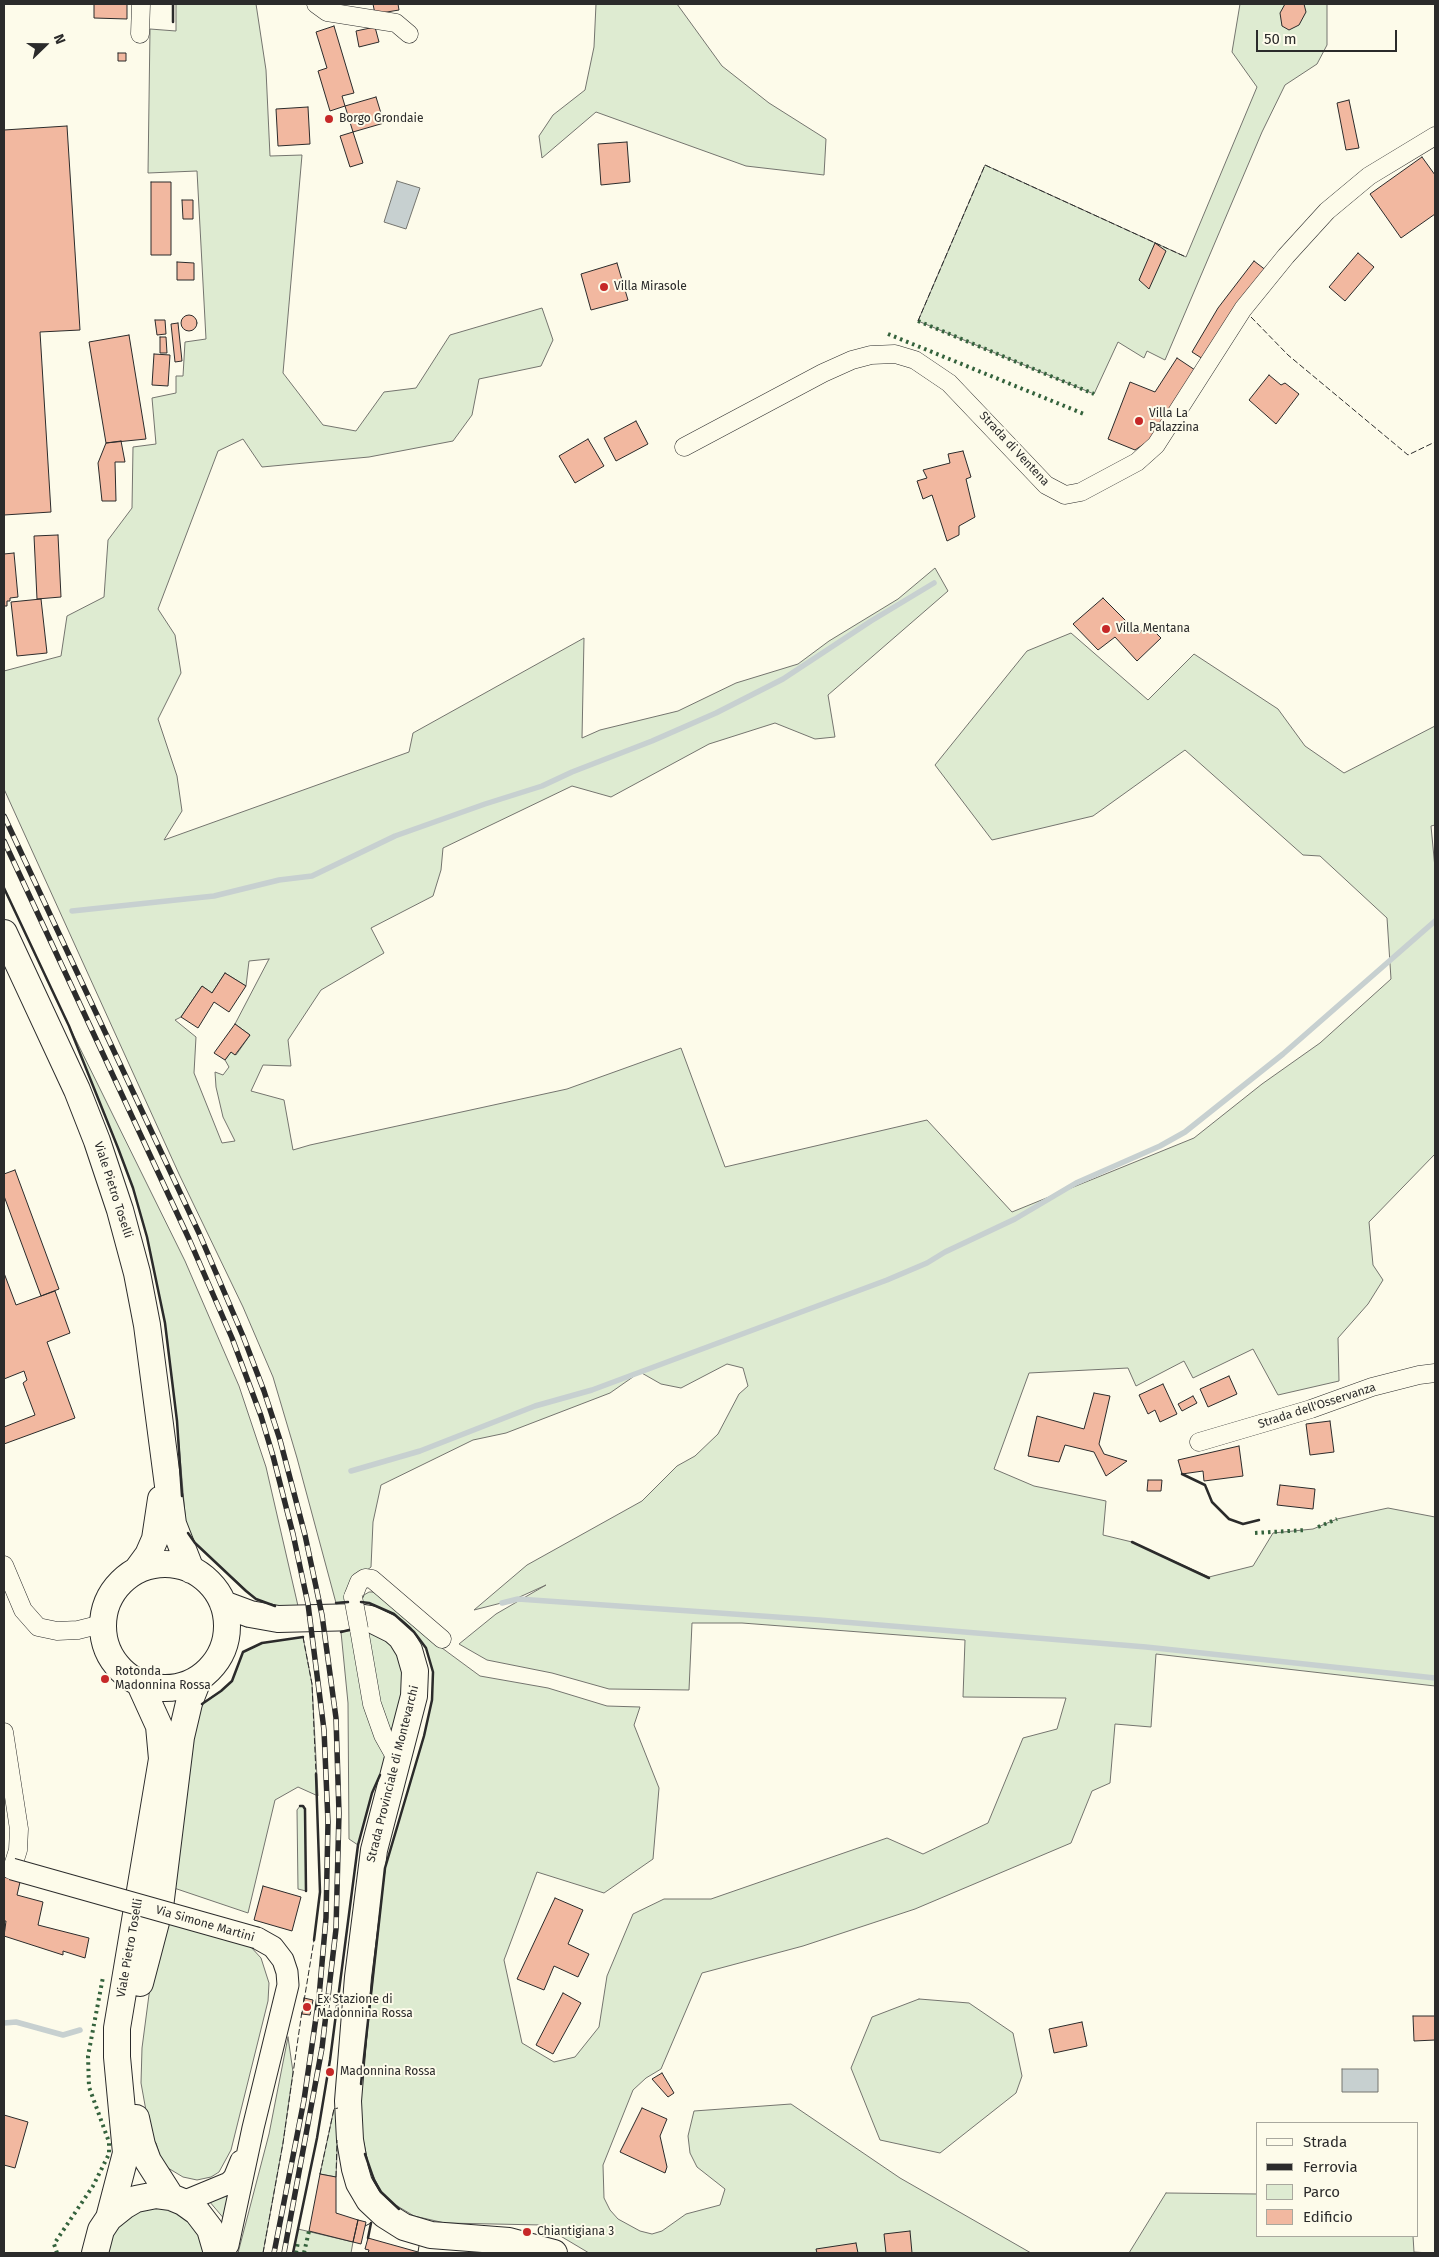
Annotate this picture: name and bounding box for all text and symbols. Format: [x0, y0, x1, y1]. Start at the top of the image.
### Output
north arrow [20, 20, 70, 70]
scale bar [1259, 20, 1400, 52]
text: 50 m [1264, 30, 1297, 48]
text: N [50, 32, 69, 47]
place label: Borgo Grondaie [339, 112, 424, 126]
marker: Borgo Grondaie [323, 113, 335, 125]
place label: Villa Mirasole [614, 280, 687, 294]
marker: Villa Mirasole [598, 281, 610, 293]
place label: Villa La Palazzina [1149, 407, 1199, 435]
street label: Strada di Ventena [976, 409, 1052, 489]
marker: Villa La Palazzina [1133, 415, 1145, 427]
place label: Villa Mentana [1116, 622, 1190, 636]
marker: Villa Mentana [1100, 623, 1112, 635]
street label: Viale Pietro Toselli [91, 1140, 135, 1240]
street label: Strada dell'Osservanza [1256, 1380, 1378, 1432]
place label: Rotonda Madonnina Rossa [115, 1665, 211, 1693]
marker: Rotonda Madonnina Rossa [99, 1673, 111, 1685]
street label: Strada Provinciale di Montevarchi [364, 1684, 422, 1864]
street label: Viale Pietro Toselli [114, 1897, 146, 1999]
street label: Via Simone Martini [154, 1903, 256, 1945]
place label: Ex Stazione di Madonnina Rossa [317, 1993, 413, 2021]
marker: Ex Stazione di Madonnina Rossa [301, 2001, 313, 2013]
place label: Madonnina Rossa [340, 2065, 436, 2079]
marker: Madonnina Rossa [324, 2066, 336, 2078]
legend [1256, 2122, 1419, 2237]
text: Strada [1303, 2133, 1347, 2151]
text: Ferrovia [1303, 2158, 1358, 2176]
text: Parco [1303, 2183, 1340, 2201]
text: Edificio [1303, 2208, 1353, 2226]
place label: Chiantigiana 3 [537, 2225, 614, 2239]
marker: Chiantigiana 3 [521, 2226, 533, 2238]

